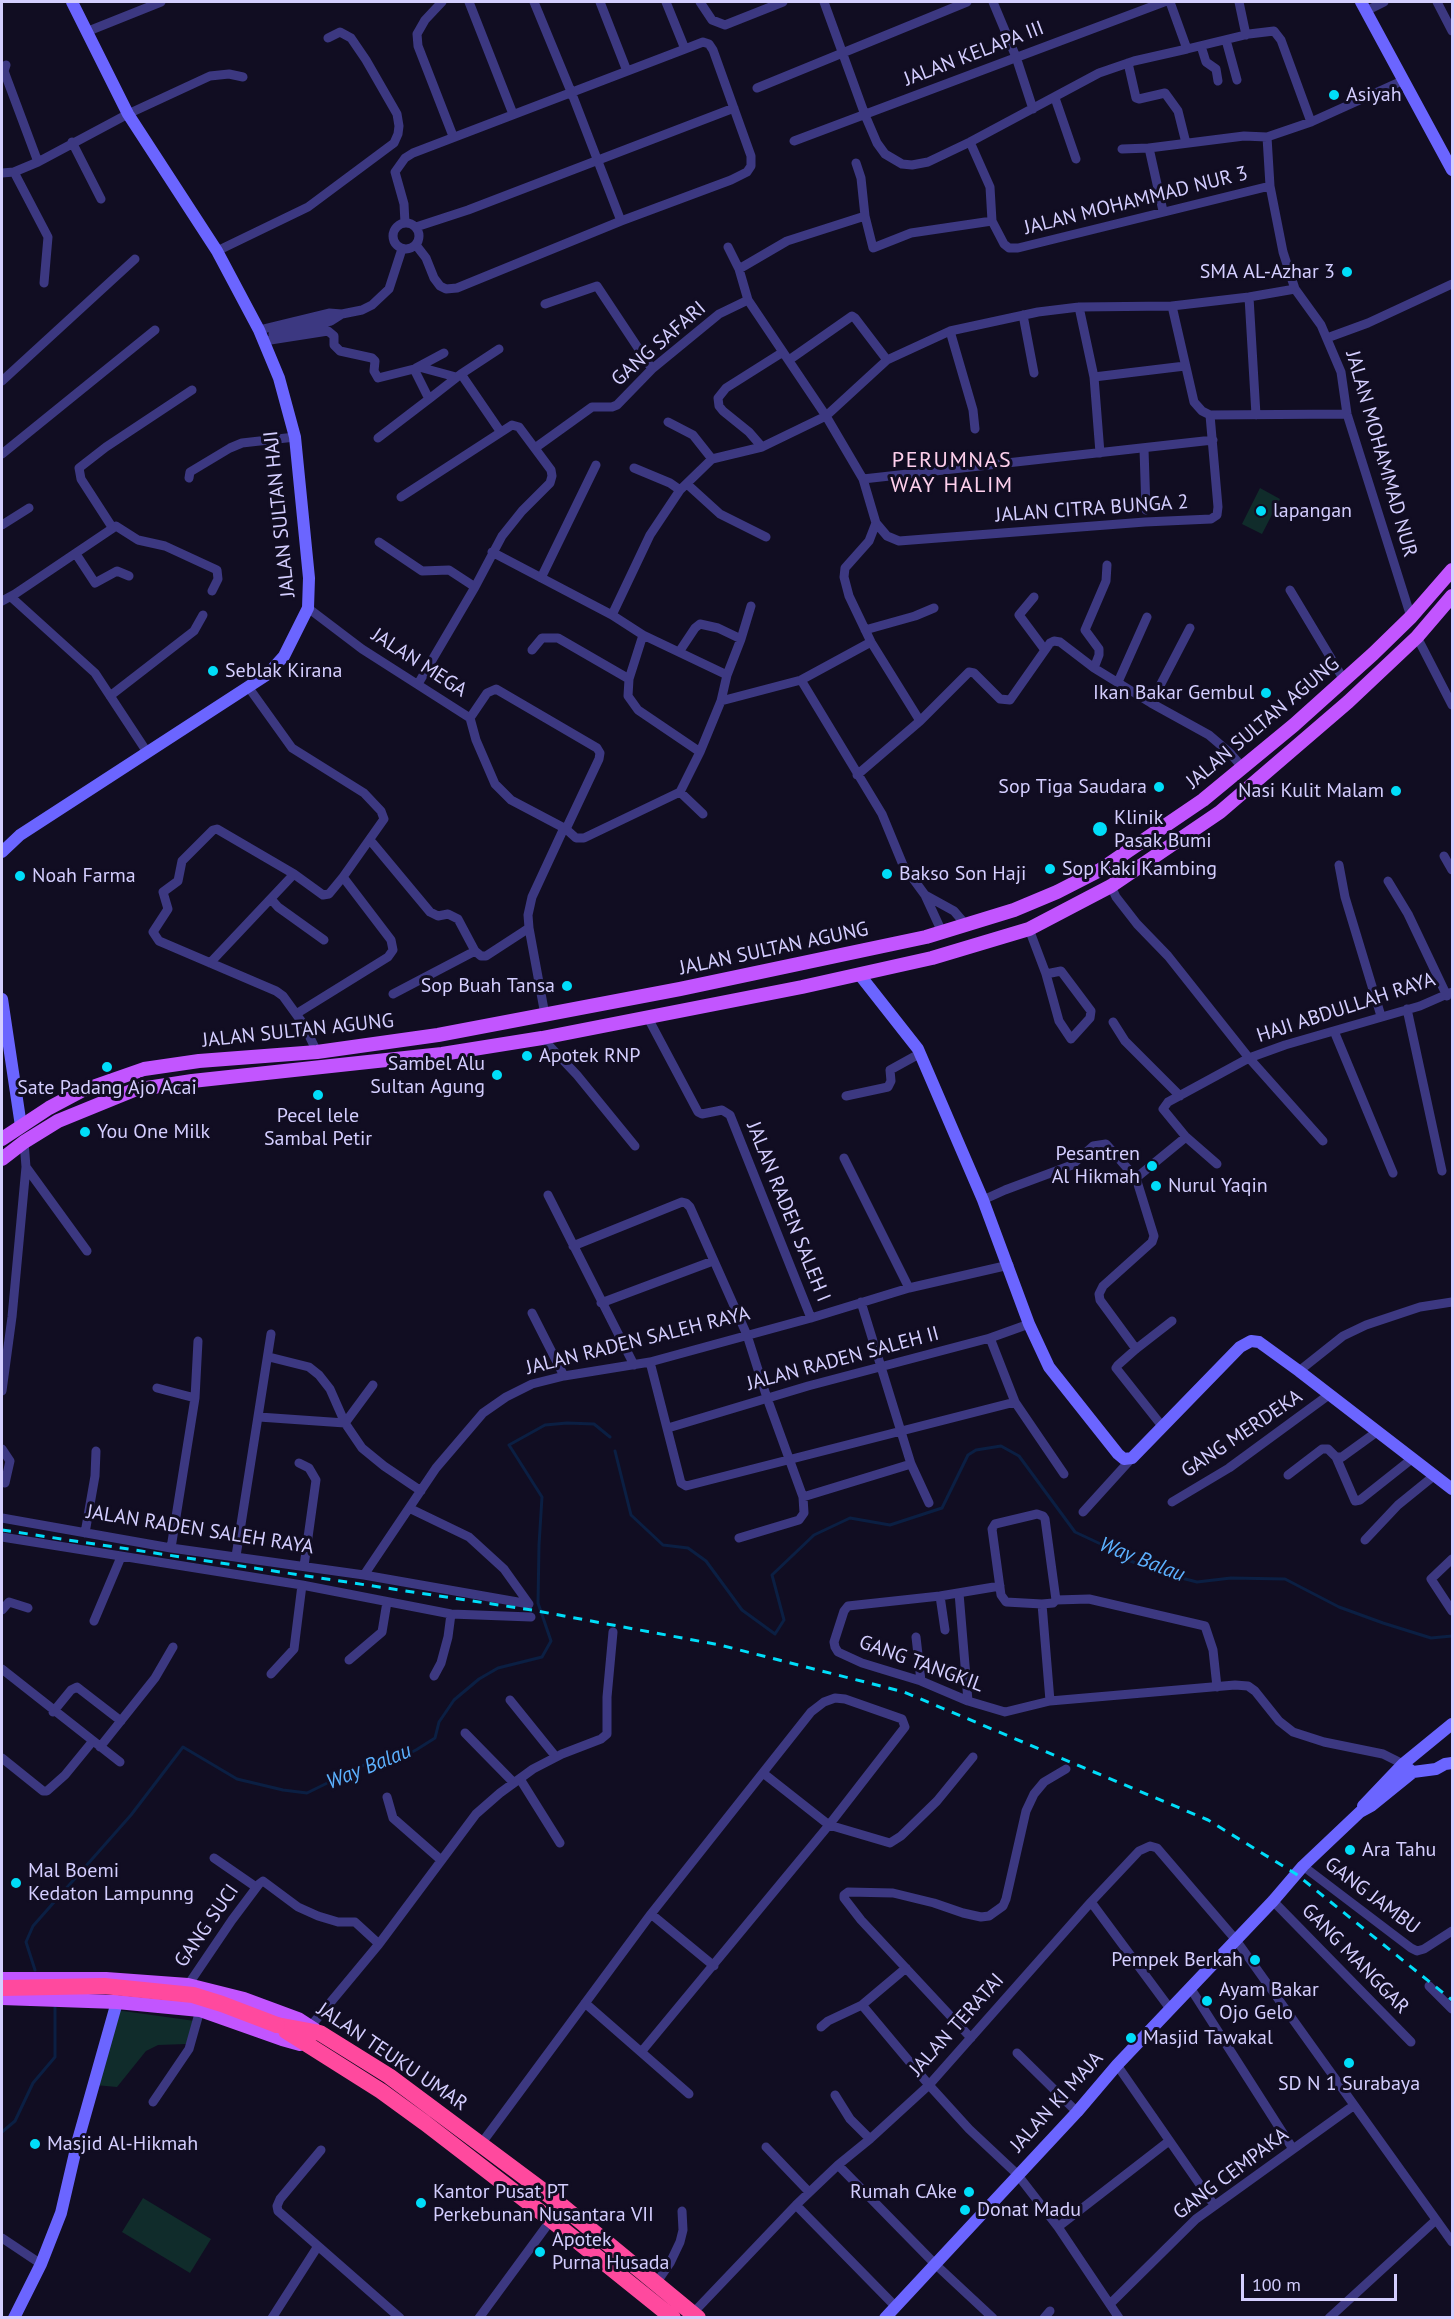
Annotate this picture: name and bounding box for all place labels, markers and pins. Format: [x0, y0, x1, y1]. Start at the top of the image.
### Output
place label: Asiyah [1346, 83, 1402, 107]
marker: Asiyah [1327, 88, 1341, 102]
place label: SMA AL-Azhar 3 [1200, 260, 1335, 284]
marker: SMA AL-Azhar 3 [1340, 265, 1354, 279]
place label: lapangan [1273, 499, 1352, 523]
marker: lapangan [1254, 504, 1268, 518]
place label: Seblak Kirana [225, 659, 342, 683]
marker: Seblak Kirana [206, 664, 220, 678]
place label: Ikan Bakar Gembul [1093, 681, 1254, 705]
marker: Ikan Bakar Gembul [1259, 686, 1273, 700]
place label: Sop Tiga Saudara [998, 775, 1147, 799]
place label: Nasi Kulit Malam [1238, 779, 1384, 803]
marker: Sop Tiga Saudara [1152, 780, 1166, 794]
marker: Nasi Kulit Malam [1389, 784, 1403, 798]
place label: Klinik Pasak Bumi [1114, 806, 1212, 853]
marker: Klinik Pasak Bumi [1091, 820, 1109, 838]
place label: Sop Kaki Kambing [1062, 857, 1217, 881]
place label: Bakso Son Haji [899, 862, 1026, 886]
marker: Sop Kaki Kambing [1043, 862, 1057, 876]
place label: Noah Farma [32, 864, 136, 888]
marker: Bakso Son Haji [880, 867, 894, 881]
marker: Noah Farma [13, 869, 27, 883]
place label: Sop Buah Tansa [421, 974, 555, 998]
marker: Sop Buah Tansa [560, 979, 574, 993]
place label: Apotek RNP [539, 1044, 640, 1068]
marker: Apotek RNP [520, 1049, 534, 1063]
place label: Sambel Alu Sultan Agung [370, 1052, 485, 1099]
marker: Sate Padang Ajo Acai [100, 1060, 114, 1074]
marker: Sambel Alu Sultan Agung [490, 1068, 504, 1082]
place label: Sate Padang Ajo Acai [17, 1076, 197, 1100]
marker: Pecel lele Sambal Petir [311, 1088, 325, 1102]
place label: Pecel lele Sambal Petir [264, 1104, 372, 1151]
place label: You One Milk [97, 1120, 210, 1144]
marker: You One Milk [78, 1125, 92, 1139]
place label: Pesantren Al Hikmah [1052, 1142, 1140, 1189]
marker: Pesantren Al Hikmah [1145, 1159, 1159, 1173]
place label: Nurul Yaqin [1168, 1174, 1268, 1198]
marker: Nurul Yaqin [1149, 1179, 1163, 1193]
place label: Ara Tahu [1362, 1838, 1436, 1862]
marker: Ara Tahu [1343, 1843, 1357, 1857]
place label: Mal Boemi Kedaton Lampunng [28, 1859, 194, 1906]
marker: Mal Boemi Kedaton Lampunng [9, 1876, 23, 1890]
place label: Pempek Berkah [1111, 1948, 1243, 1972]
marker: Pempek Berkah [1248, 1953, 1262, 1967]
place label: Ayam Bakar Ojo Gelo [1219, 1978, 1319, 2025]
marker: Ayam Bakar Ojo Gelo [1200, 1994, 1214, 2008]
place label: Masjid Tawakal [1143, 2026, 1273, 2050]
marker: Masjid Tawakal [1124, 2031, 1138, 2045]
marker: SD N 1 Surabaya [1342, 2056, 1356, 2070]
place label: SD N 1 Surabaya [1278, 2072, 1420, 2096]
place label: Masjid Al-Hikmah [47, 2132, 198, 2156]
marker: Masjid Al-Hikmah [28, 2137, 42, 2151]
place label: Kantor Pusat PT Perkebunan Nusantara VII [433, 2180, 654, 2227]
place label: Rumah CAke [850, 2180, 957, 2204]
marker: Rumah CAke [962, 2185, 976, 2199]
marker: Kantor Pusat PT Perkebunan Nusantara VII [414, 2196, 428, 2210]
place label: Donat Madu [977, 2198, 1081, 2222]
marker: Donat Madu [958, 2203, 972, 2217]
place label: Apotek Purna Husada [552, 2228, 669, 2275]
marker: Apotek Purna Husada [533, 2245, 547, 2259]

